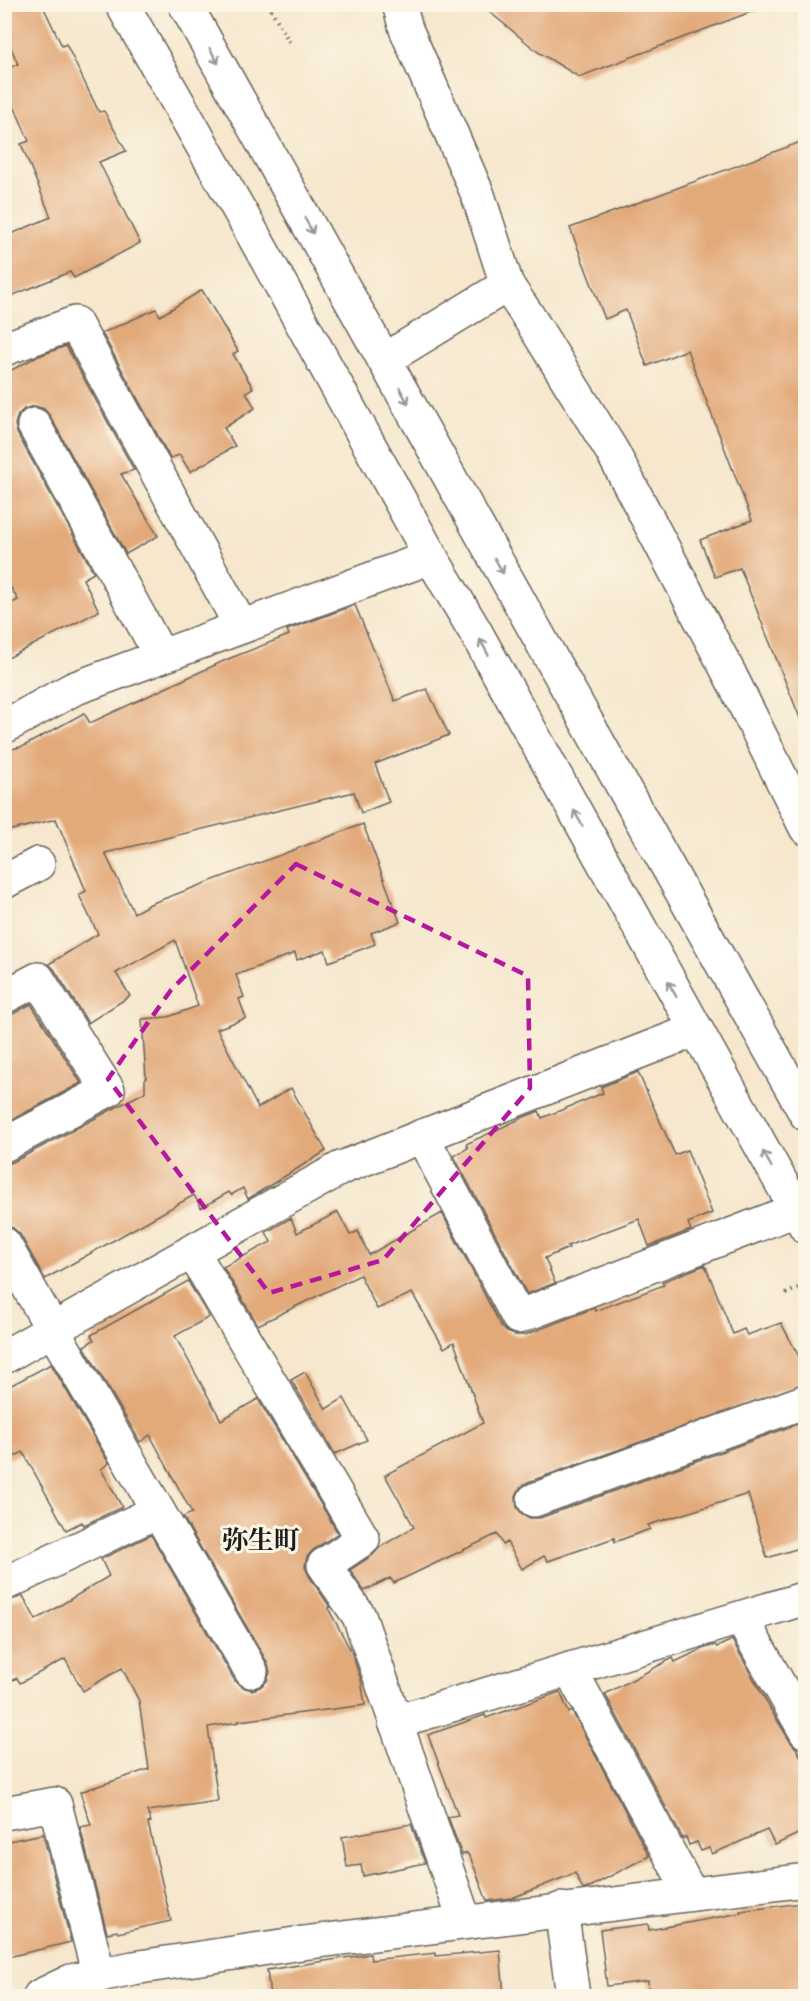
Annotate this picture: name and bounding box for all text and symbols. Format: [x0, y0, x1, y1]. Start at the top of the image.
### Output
one-way arrow [209, 46, 220, 64]
one-way arrow [303, 217, 315, 234]
one-way arrow [398, 387, 410, 404]
one-way arrow [493, 557, 505, 574]
one-way arrow [478, 639, 490, 656]
one-way arrow [572, 810, 584, 827]
one-way arrow [666, 980, 677, 998]
one-way arrow [761, 1151, 773, 1168]
district label: 弥生町 [222, 1526, 300, 1555]

